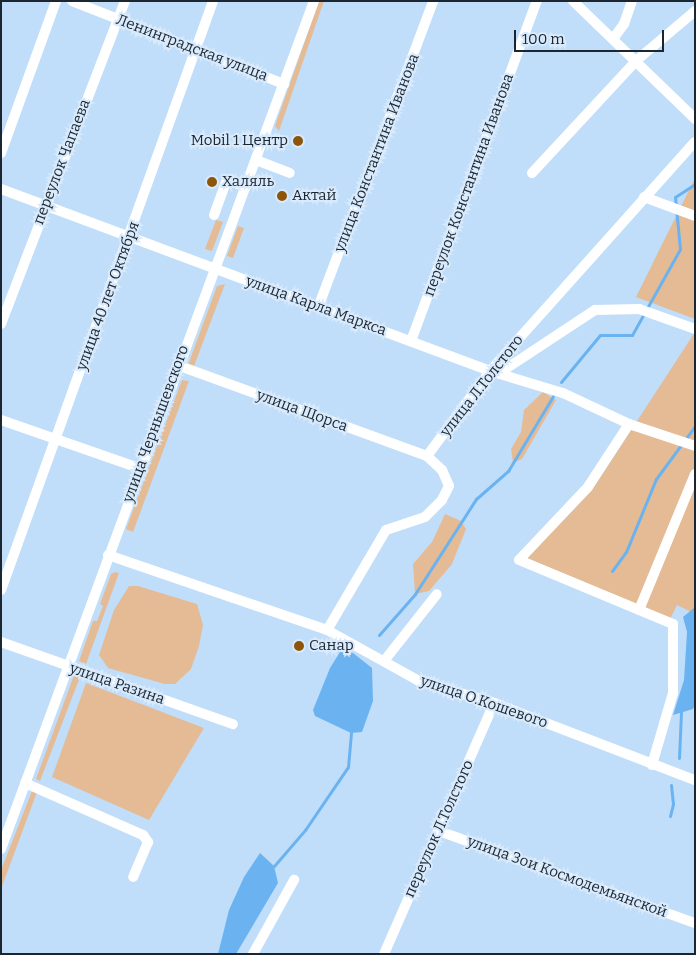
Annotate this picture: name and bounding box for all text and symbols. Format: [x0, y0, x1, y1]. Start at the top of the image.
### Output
street label: Ленинградская улица [114, 11, 270, 85]
scale bar [516, 20, 666, 52]
text: 100 m [522, 30, 565, 48]
street label: улица Константина Иванова [331, 51, 423, 255]
street label: переулок Константина Иванова [420, 71, 518, 299]
street label: переулок Чапаева [30, 97, 94, 227]
place label: Mobil 1 Центр [191, 132, 288, 150]
marker: Mobil 1 Центр [292, 135, 304, 147]
place label: Халяль [222, 173, 274, 191]
marker: Халяль [206, 176, 218, 188]
place label: Актай [292, 187, 336, 205]
marker: Актай [276, 190, 288, 202]
street label: улица 40 лет Октября [73, 219, 143, 373]
street label: улица Карла Маркса [243, 272, 389, 340]
street label: улица Л.Толстого [437, 332, 527, 440]
street label: улица Чернышевского [119, 343, 193, 505]
street label: улица Щорса [254, 386, 350, 436]
place label: Санар [309, 637, 354, 655]
marker: Санар [293, 640, 305, 652]
street label: улица Разина [67, 659, 167, 709]
street label: улица О.Кошевого [418, 672, 550, 732]
street label: переулок Л.Толстого [401, 758, 477, 900]
street label: улица Зои Космодемьянской [465, 832, 669, 922]

